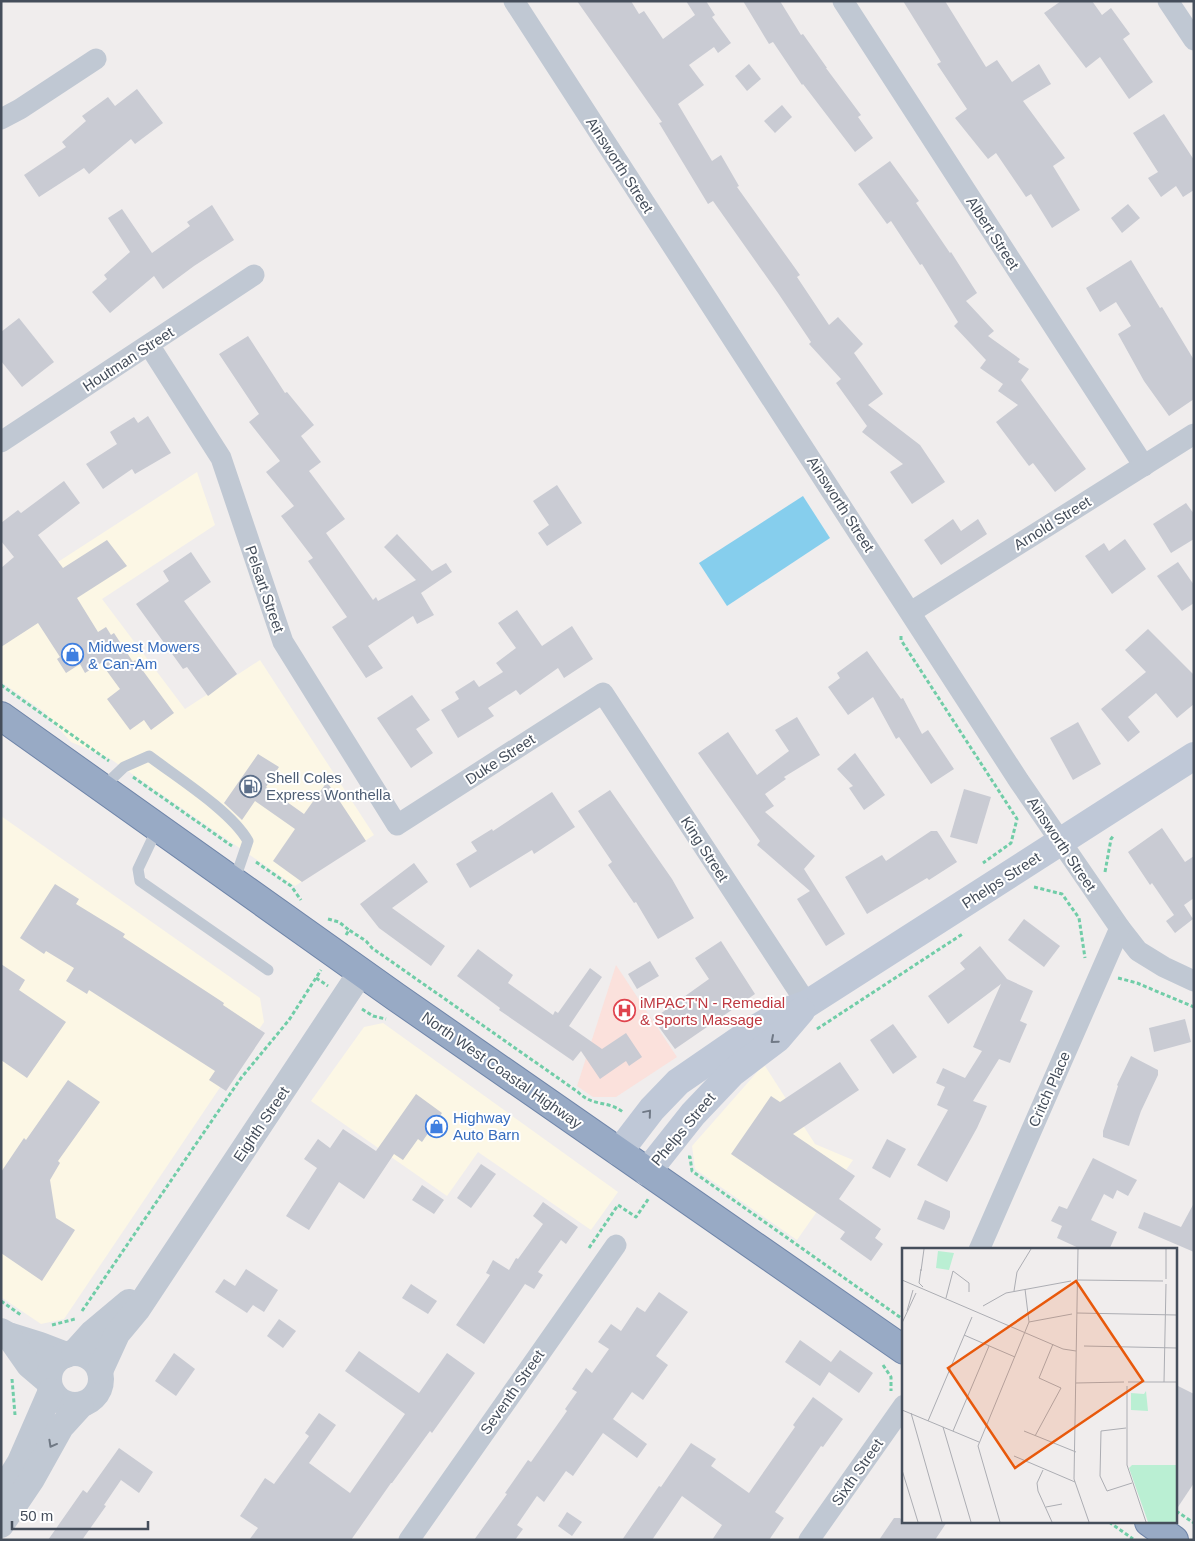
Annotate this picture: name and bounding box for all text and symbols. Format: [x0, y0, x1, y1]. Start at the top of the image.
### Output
street label: Ainsworth Street [583, 114, 658, 216]
street label: Albert Street [963, 193, 1023, 273]
street label: Houtman Street [79, 323, 177, 395]
street label: Ainsworth Street [804, 453, 879, 555]
street label: Arnold Street [1010, 492, 1094, 553]
street label: Pelsart Street [242, 543, 288, 636]
place label: Midwest Mowers & Can-Am [88, 638, 200, 672]
shop icon: Midwest Mowers & Can-Am [60, 643, 84, 667]
street label: Duke Street [462, 730, 539, 788]
place label: Shell Coles Express Wonthella [266, 769, 391, 803]
fuel station icon: Shell Coles Express Wonthella [238, 774, 262, 798]
street label: Ainsworth Street [1024, 794, 1100, 895]
street label: King Street [678, 813, 733, 885]
street label: Phelps Street [959, 848, 1044, 912]
place label: iMPACT'N - Remedial & Sports Massage [640, 994, 785, 1028]
hospital icon: iMPACT'N - Remedial & Sports Massage [612, 999, 636, 1023]
street label: North West Coastal Highway [419, 1008, 586, 1132]
one-way arrow [771, 1034, 780, 1043]
street label: Critch Place [1025, 1049, 1073, 1129]
street label: Eighth Street [230, 1083, 293, 1165]
street label: Phelps Street [648, 1088, 719, 1169]
place label: Highway Auto Barn [453, 1109, 520, 1143]
one-way arrow [643, 1110, 651, 1119]
shop icon: Highway Auto Barn [425, 1114, 449, 1138]
inset map [902, 1248, 1178, 1524]
street label: Seventh Street [477, 1346, 548, 1438]
street label: Sixth Street [828, 1435, 887, 1509]
one-way arrow [48, 1438, 58, 1447]
scale bar [12, 1498, 149, 1530]
text: 50 m [20, 1507, 53, 1524]

